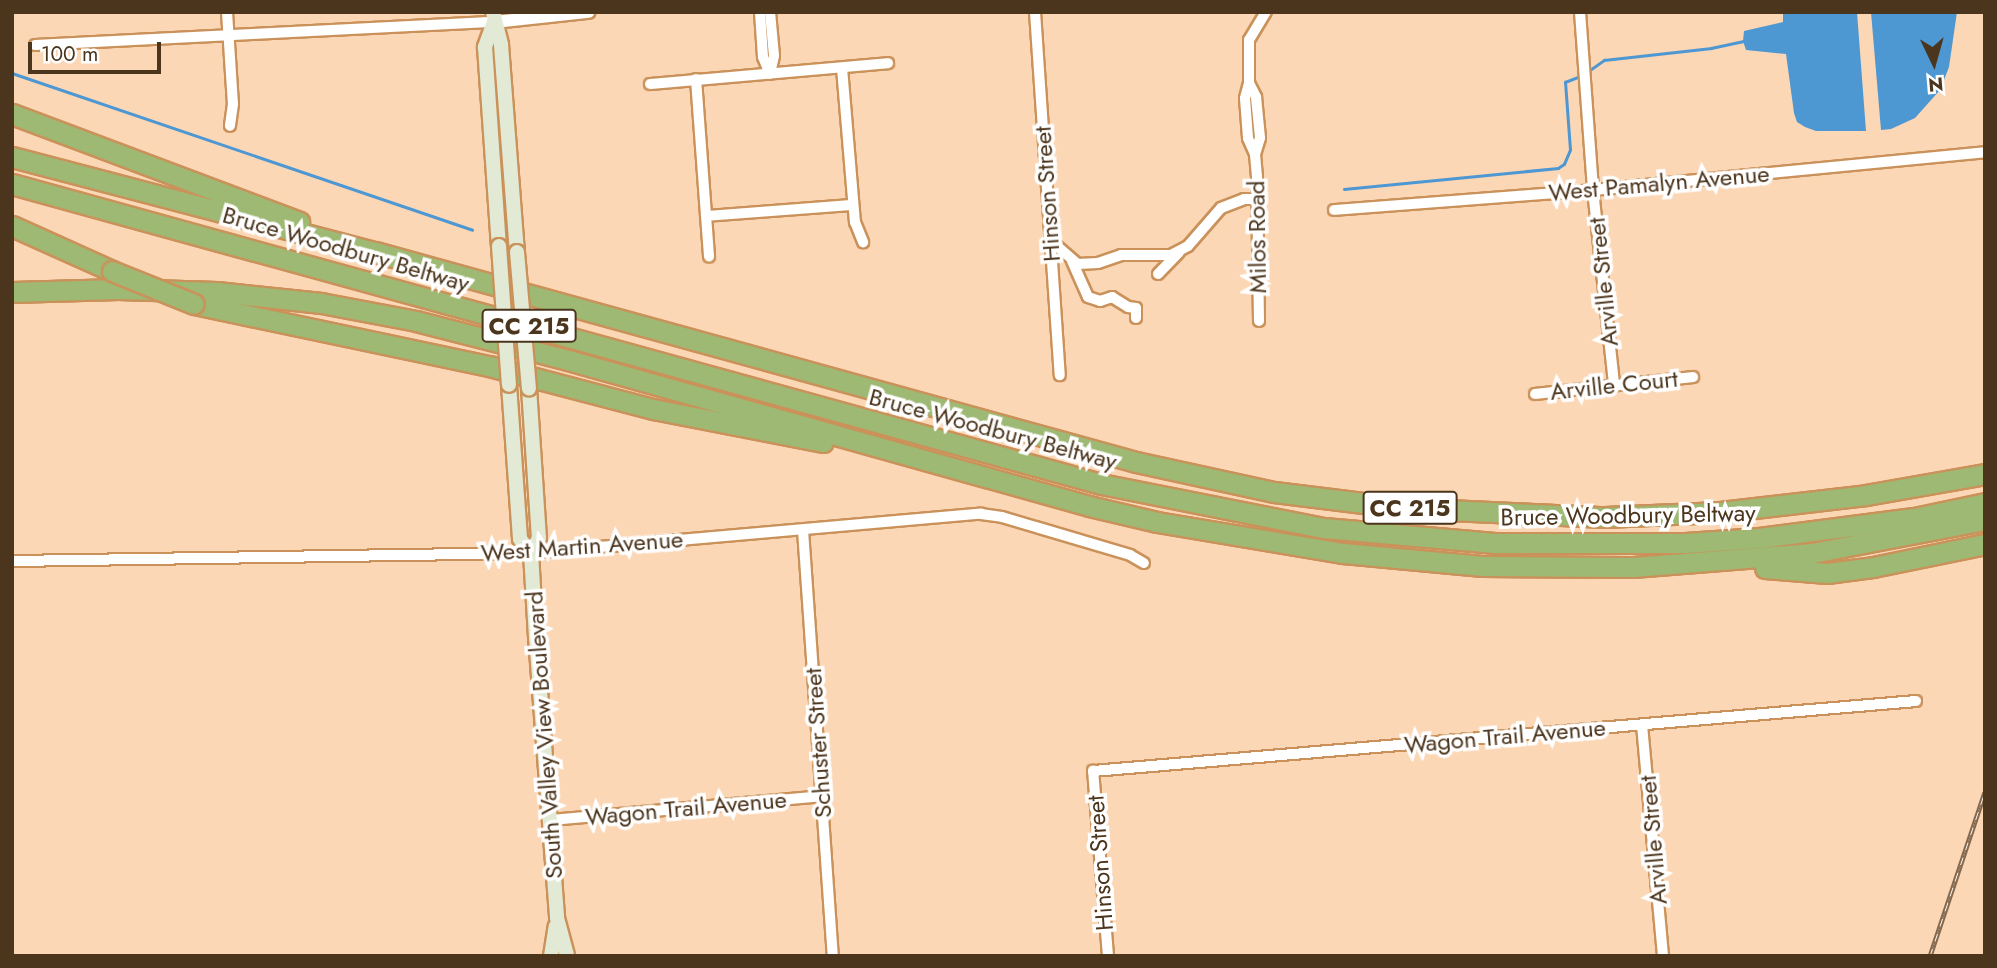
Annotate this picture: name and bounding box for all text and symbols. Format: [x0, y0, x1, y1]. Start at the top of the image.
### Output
scale bar [32, 28, 164, 72]
north arrow [1899, 28, 1969, 98]
text: 100 m [41, 39, 98, 69]
text: N [1927, 70, 1945, 99]
street label: Hinson Street [1028, 125, 1066, 263]
street label: West Pamalyn Avenue [1547, 159, 1771, 207]
street label: Milos Road [1242, 180, 1272, 294]
street label: Bruce Woodbury Beltway [219, 200, 473, 298]
street label: Arville Street [1582, 216, 1624, 348]
road number: CC 215 [480, 306, 578, 346]
street label: Arville Court [1549, 364, 1679, 406]
street label: Bruce Woodbury Beltway [866, 382, 1120, 476]
road number: CC 215 [1361, 488, 1459, 528]
street label: Bruce Woodbury Beltway [1500, 498, 1756, 532]
street label: West Martin Avenue [480, 525, 684, 567]
street label: South Valley View Boulevard [520, 590, 568, 880]
street label: Schuster Street [798, 667, 838, 819]
street label: Wagon Trail Avenue [1403, 713, 1607, 759]
street label: Arville Street [1633, 774, 1673, 906]
street label: Wagon Trail Avenue [584, 785, 788, 831]
street label: Hinson Street [1081, 794, 1119, 932]

